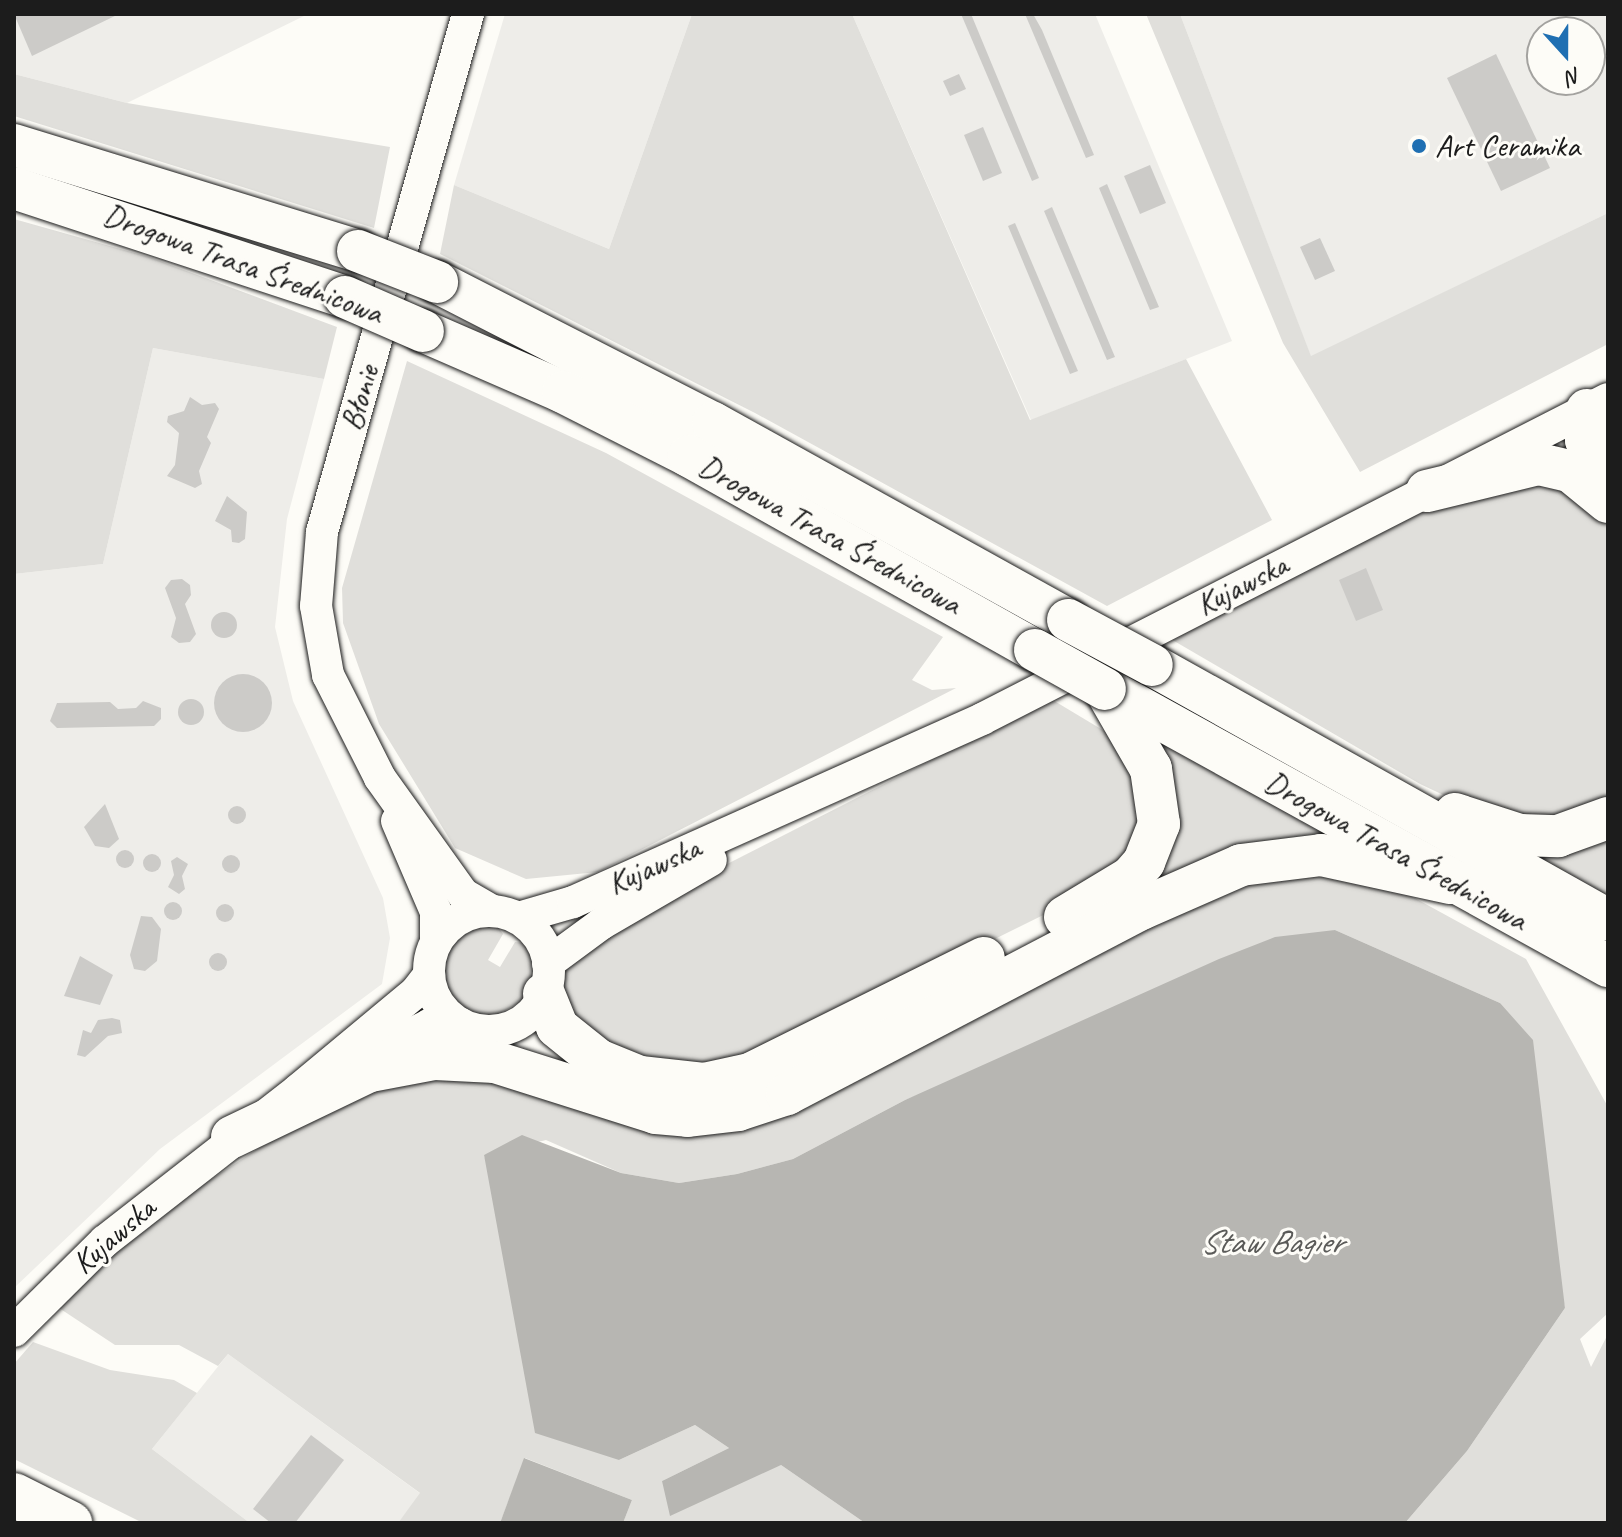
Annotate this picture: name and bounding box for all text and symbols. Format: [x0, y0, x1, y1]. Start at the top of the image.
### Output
north arrow [1526, 16, 1606, 96]
text: N [1563, 61, 1585, 92]
place label: Art Ceramika [1435, 127, 1582, 165]
marker: Art Ceramika [1410, 137, 1428, 155]
street label: Drogowa Trasa Średnicowa [98, 196, 388, 332]
street label: Błonie [332, 361, 388, 435]
street label: Drogowa Trasa Średnicowa [692, 447, 968, 623]
street label: Kujawska [1190, 546, 1294, 624]
street label: Drogowa Trasa Średnicowa [1258, 763, 1534, 939]
street label: Kujawska [602, 829, 706, 903]
street label: Kujawska [65, 1190, 163, 1282]
water label: Staw Bagier [1199, 1222, 1343, 1262]

